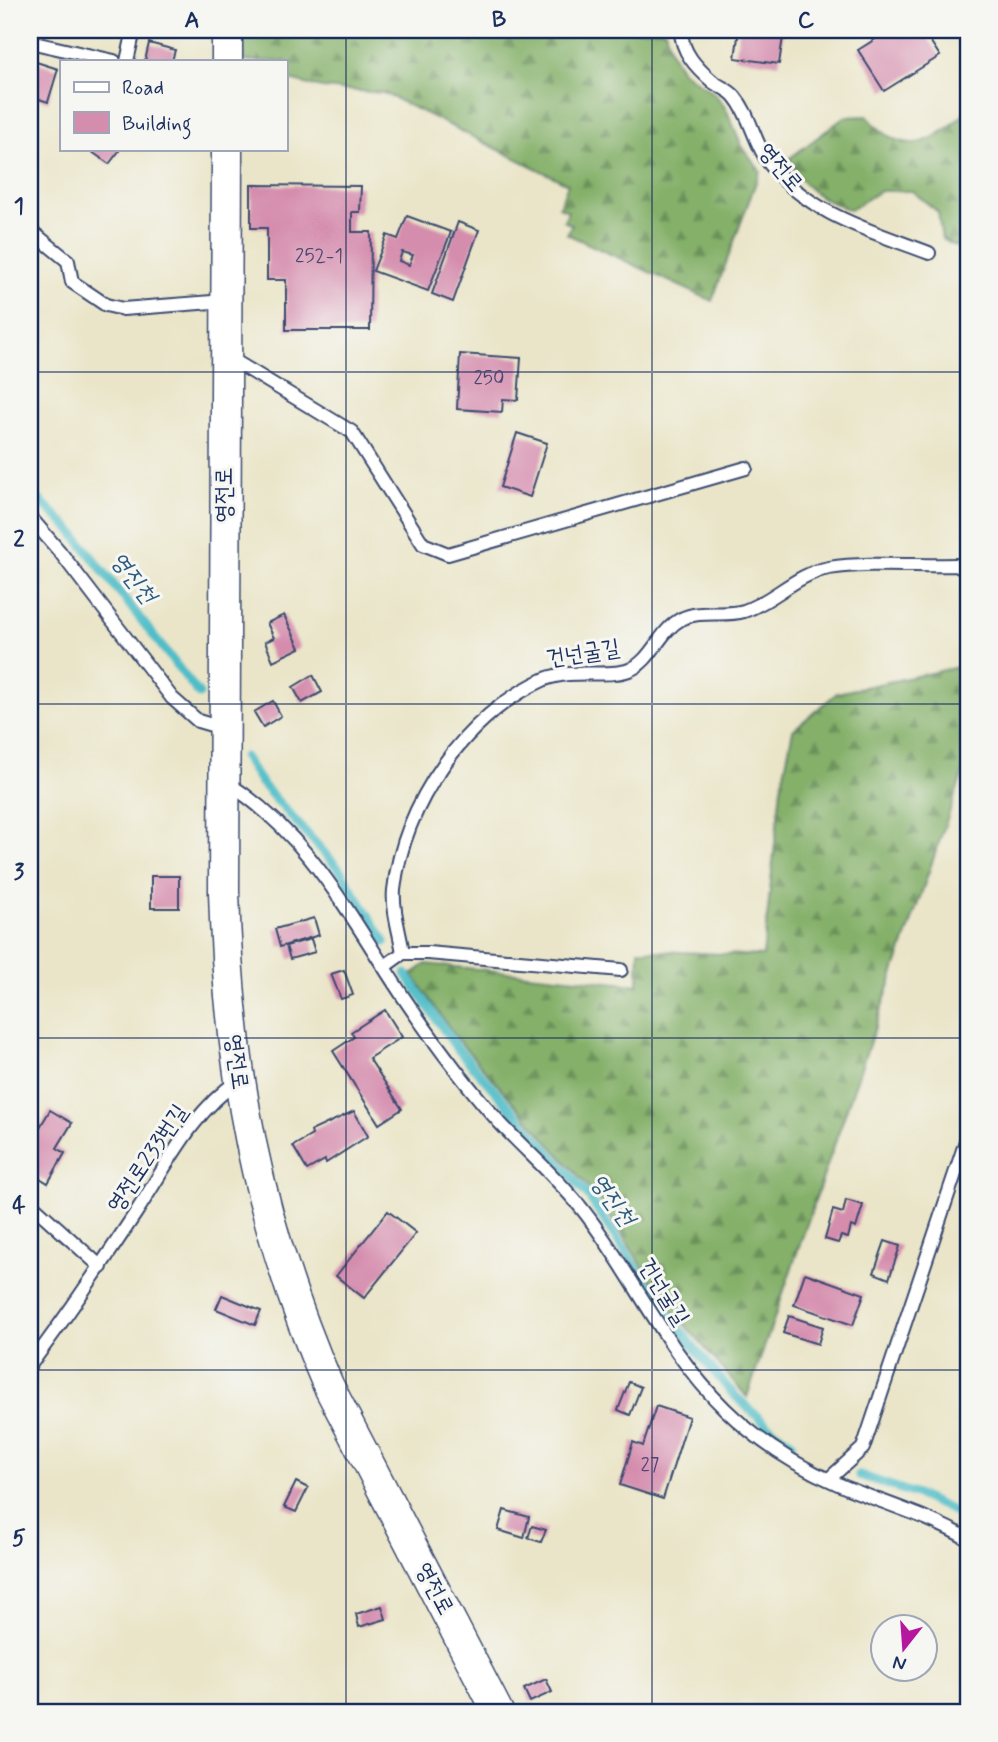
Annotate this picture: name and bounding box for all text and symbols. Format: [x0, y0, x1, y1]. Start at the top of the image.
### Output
text: A [184, 6, 200, 36]
text: B [492, 6, 507, 36]
text: C [798, 6, 815, 36]
legend [60, 60, 287, 150]
text: Road [122, 74, 164, 102]
text: Building [122, 110, 192, 140]
street label: 영전로 [751, 137, 809, 199]
text: 1 [14, 192, 24, 222]
house number: 252-1 [295, 244, 343, 269]
house number: 250 [474, 366, 504, 391]
street label: 영전로 [210, 467, 240, 523]
text: 2 [13, 525, 25, 555]
water label: 영진천 [103, 546, 165, 612]
street label: 건넌굴길 [544, 633, 622, 675]
text: 3 [14, 858, 25, 888]
street label: 영전로 [217, 1032, 255, 1092]
street label: 영전로233번길 [101, 1099, 195, 1219]
water label: 영진천 [582, 1167, 643, 1235]
text: 4 [12, 1191, 26, 1221]
street label: 건넌굴길 [631, 1253, 695, 1331]
house number: 27 [641, 1453, 659, 1478]
text: 5 [12, 1524, 26, 1554]
street label: 영전로 [408, 1557, 460, 1621]
north arrow [869, 1612, 939, 1682]
text: N [890, 1649, 909, 1677]

